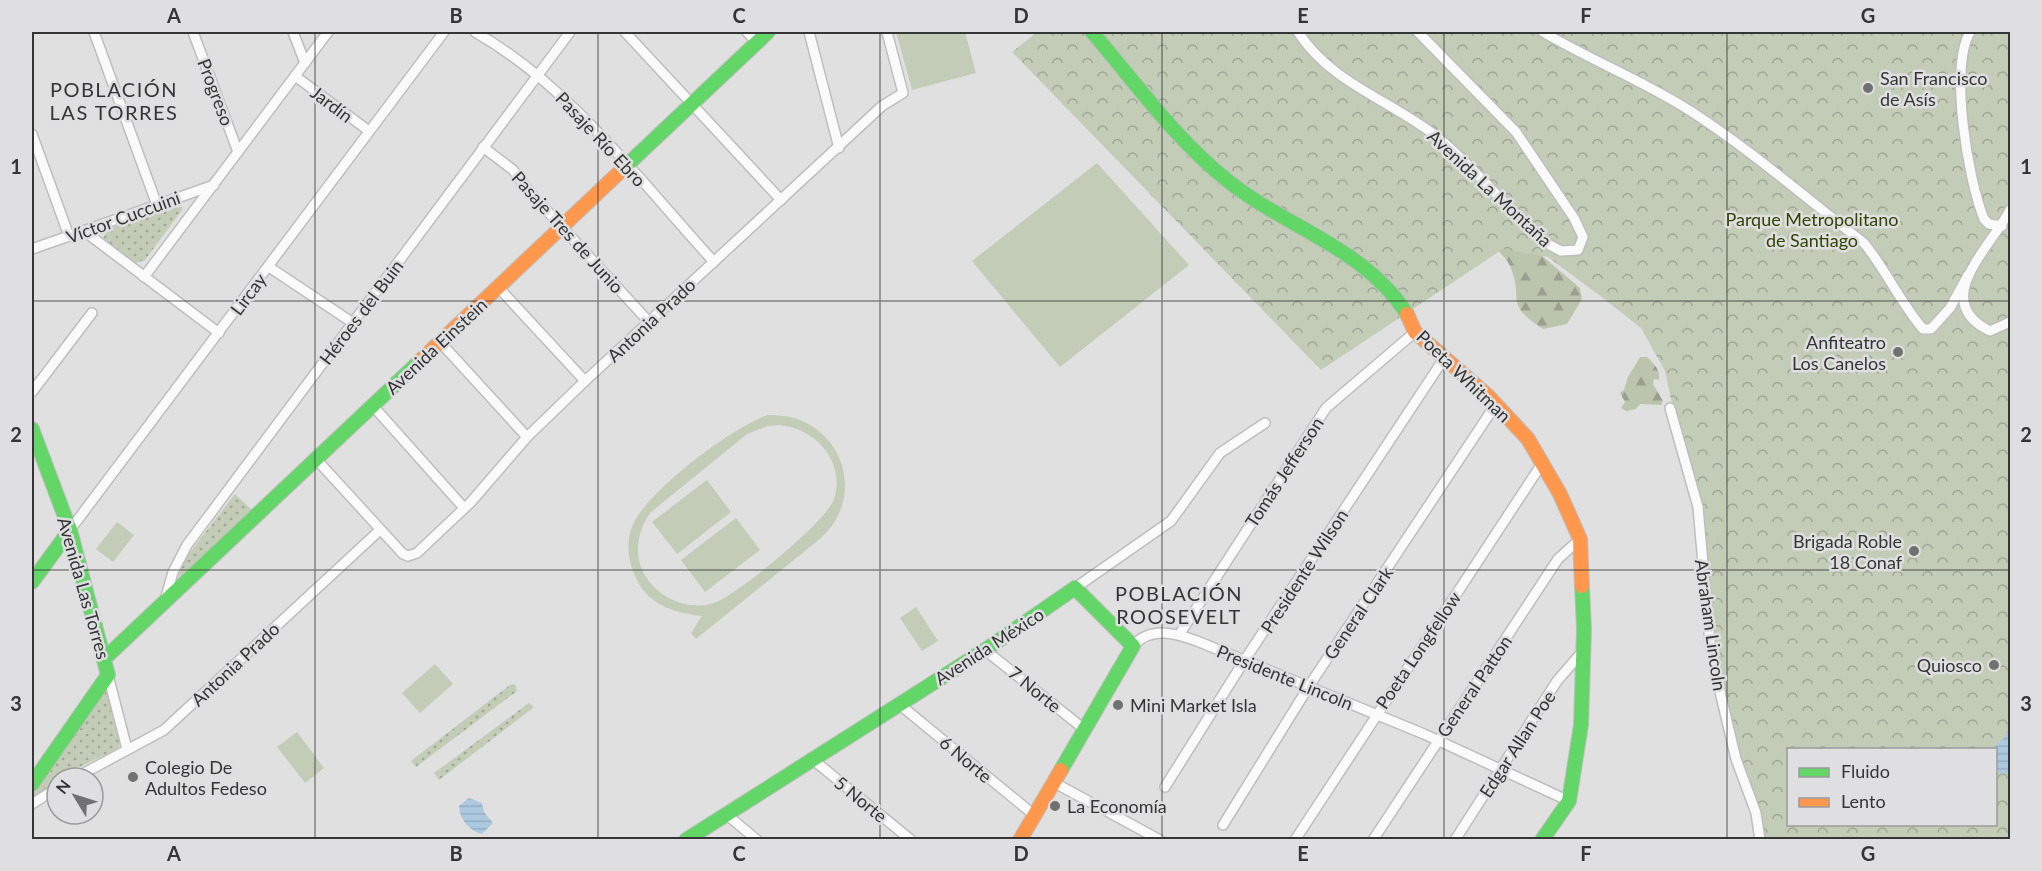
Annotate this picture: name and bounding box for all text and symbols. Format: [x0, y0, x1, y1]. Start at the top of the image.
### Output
text: A [166, 3, 181, 27]
text: B [449, 3, 463, 27]
text: C [732, 3, 746, 27]
text: D [1013, 3, 1029, 27]
text: E [1297, 3, 1309, 27]
text: F [1580, 3, 1592, 27]
text: G [1861, 3, 1875, 27]
street label: Progreso [193, 55, 239, 129]
place label: San Francisco de Asís [1880, 67, 1987, 110]
district label: POBLACIÓN LAS TORRES [50, 77, 178, 124]
street label: Jardín [307, 81, 357, 127]
marker: San Francisco de Asís [1861, 81, 1875, 95]
street label: Pasaje Río Ebro [551, 87, 651, 191]
street label: Avenida La Montaña [1423, 125, 1557, 251]
text: 1 [10, 154, 22, 178]
text: 1 [2020, 154, 2032, 178]
street label: Pasaje Tres de Junio [507, 167, 629, 297]
street label: Víctor Cuccuini [63, 186, 183, 248]
park label: Parque Metropolitano de Santiago [1725, 208, 1899, 251]
street label: Héroes del Buin [314, 255, 408, 369]
street label: Lircay [225, 268, 271, 319]
street label: Antonia Prado [602, 273, 700, 367]
street label: Avenida Einstein [381, 293, 491, 399]
street label: Poeta Whitman [1412, 325, 1516, 427]
place label: Anfiteatro Los Canelos [1792, 331, 1886, 374]
marker: Anfiteatro Los Canelos [1891, 345, 1905, 359]
street label: Tomás Jefferson [1240, 413, 1328, 531]
text: 2 [10, 422, 22, 446]
text: 2 [2020, 422, 2032, 446]
street label: Presidente Wilson [1256, 505, 1352, 637]
street label: Avenida Las Torres [53, 514, 115, 662]
place label: Brigada Roble 18 Conaf [1793, 530, 1903, 573]
marker: Brigada Roble 18 Conaf [1907, 544, 1921, 558]
street label: Abraham Lincoln [1691, 558, 1731, 692]
street label: General Clark [1319, 562, 1398, 664]
district label: POBLACIÓN ROOSEVELT [1115, 581, 1243, 628]
street label: Poeta Longfellow [1371, 587, 1465, 713]
street label: Avenida México [930, 603, 1048, 689]
street label: Antonia Prado [186, 617, 284, 711]
street label: General Patton [1432, 631, 1516, 741]
street label: Presidente Lincoln [1214, 640, 1356, 714]
place label: Quiosco [1917, 654, 1982, 676]
marker: Quiosco [1987, 658, 2001, 672]
street label: 7 Norte [1004, 661, 1066, 717]
street label: Edgar Allan Poe [1474, 686, 1560, 802]
text: 3 [10, 691, 22, 715]
text: 3 [2020, 691, 2032, 715]
place label: Mini Market Isla [1130, 694, 1257, 716]
marker: Mini Market Isla [1111, 698, 1125, 712]
street label: 6 Norte [935, 731, 997, 787]
legend [1787, 748, 1997, 826]
place label: Colegio De Adultos Fedeso [145, 756, 267, 799]
text: Fluido [1841, 760, 1890, 782]
north arrow [45, 766, 105, 826]
marker: Colegio De Adultos Fedeso [126, 770, 140, 784]
street label: 5 Norte [830, 771, 892, 827]
text: N [52, 776, 74, 797]
text: Lento [1841, 790, 1886, 812]
place label: La Economía [1067, 795, 1167, 817]
marker: La Economía [1048, 799, 1062, 813]
text: A [166, 841, 181, 865]
text: B [449, 841, 463, 865]
text: C [732, 841, 746, 865]
text: D [1013, 841, 1029, 865]
text: E [1297, 841, 1309, 865]
text: F [1580, 841, 1592, 865]
text: G [1861, 841, 1875, 865]

